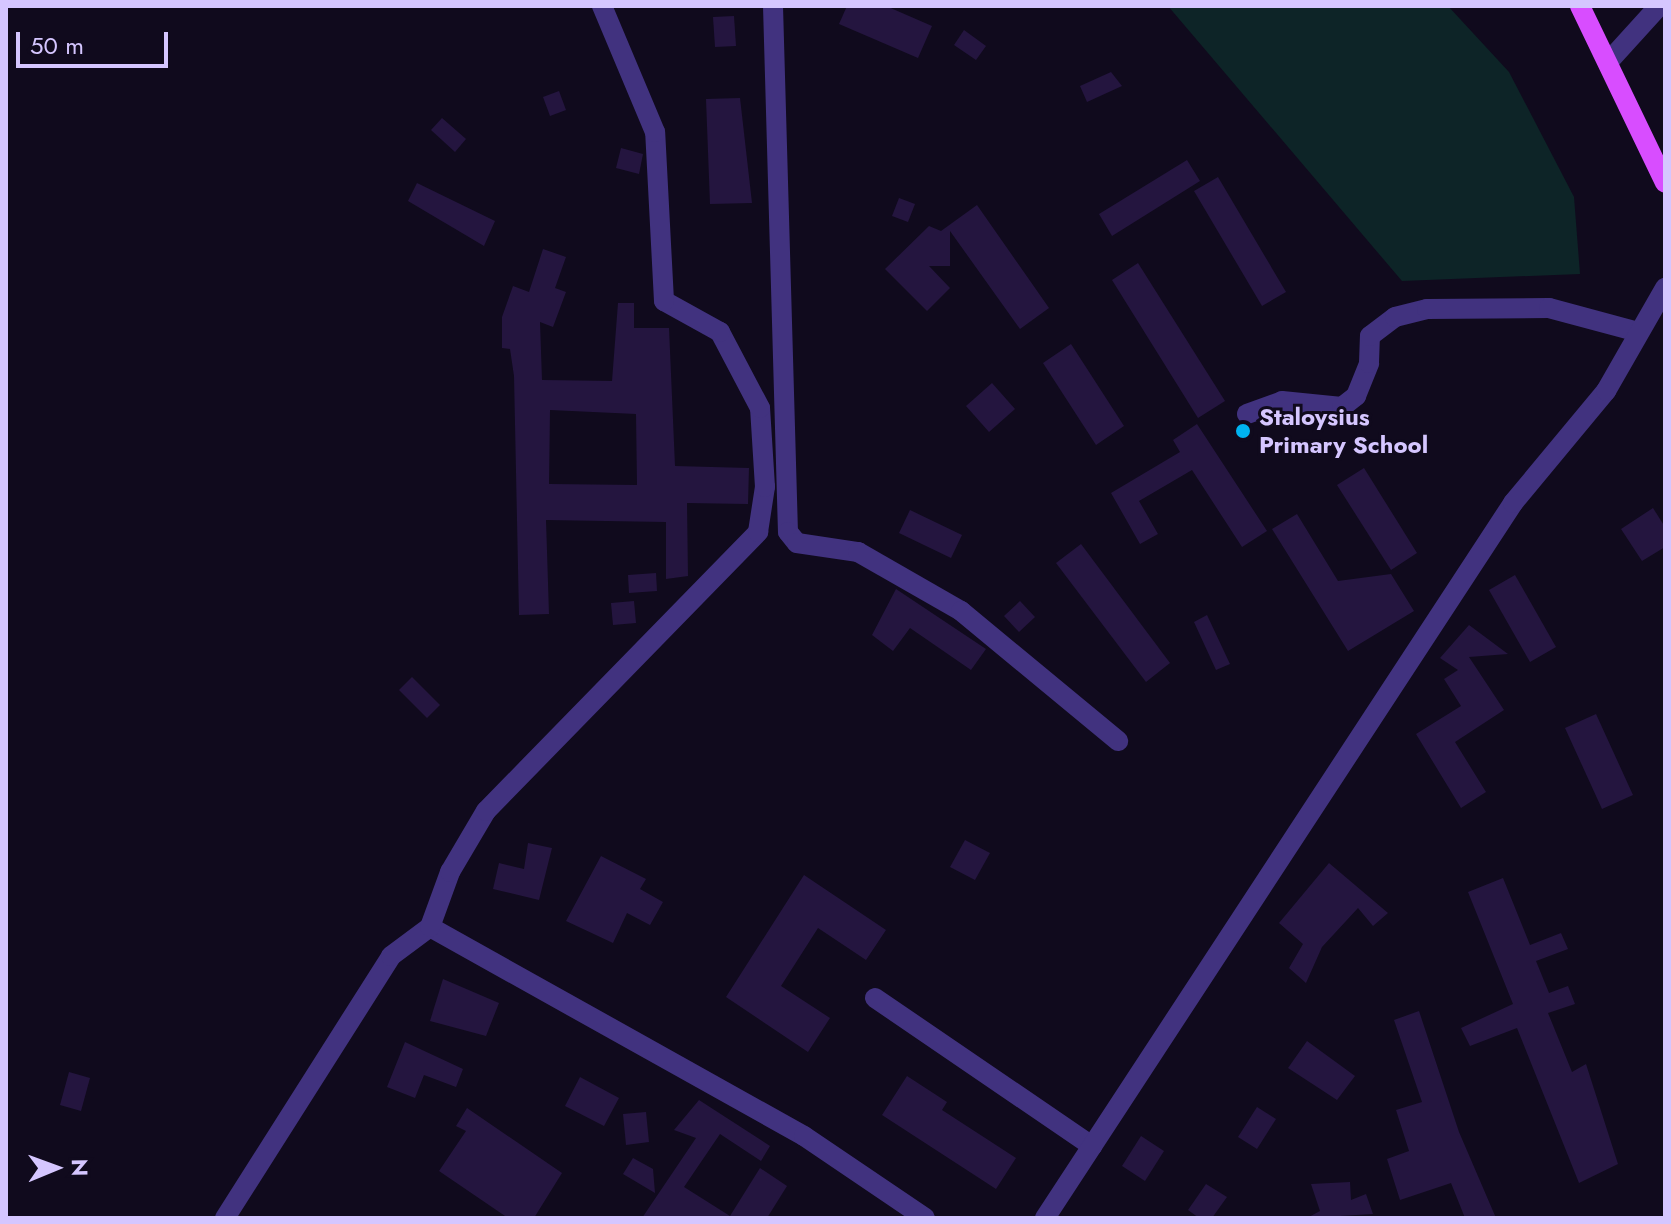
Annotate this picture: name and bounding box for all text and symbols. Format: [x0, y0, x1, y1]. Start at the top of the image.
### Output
scale bar [20, 16, 172, 66]
text: 50 m [30, 28, 84, 63]
place label: Staloysius Primary School [1259, 403, 1428, 459]
marker: Staloysius Primary School [1234, 422, 1252, 440]
north arrow [16, 1128, 96, 1208]
text: N [64, 1159, 96, 1177]

